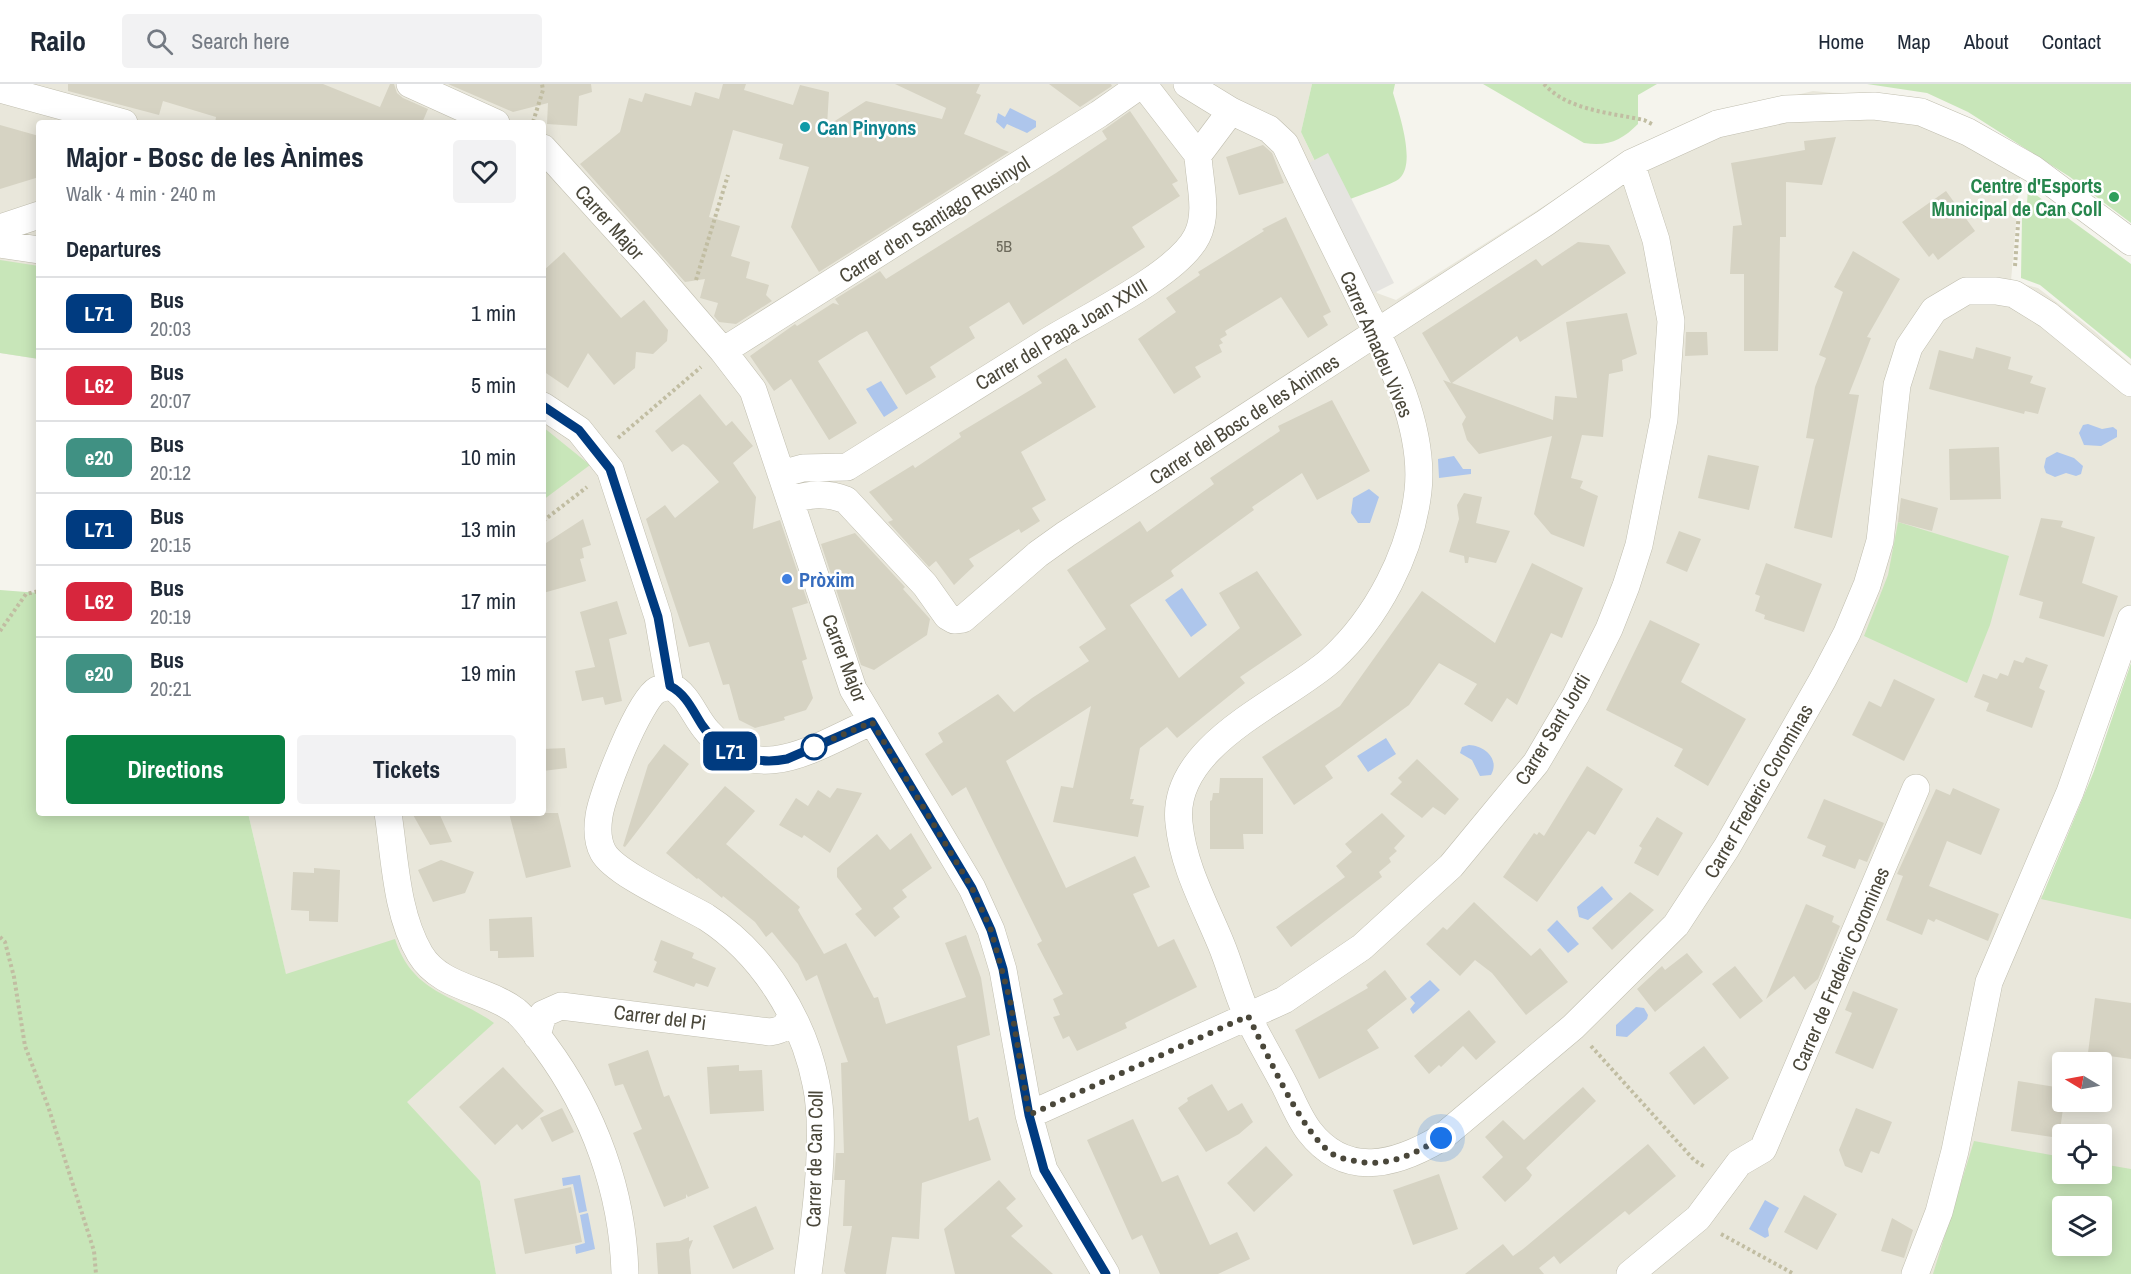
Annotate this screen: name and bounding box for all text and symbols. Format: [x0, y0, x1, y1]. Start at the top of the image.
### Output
search box [122, 14, 542, 68]
text: Railo [30, 22, 86, 60]
icon: search [143, 25, 176, 58]
text: Search here [191, 26, 289, 56]
text: Home [1818, 27, 1864, 56]
text: Map [1897, 27, 1931, 56]
text: About [1964, 27, 2009, 56]
text: Contact [2042, 27, 2101, 56]
place label: Can Pinyons [817, 114, 916, 141]
marker: Can Pinyons [798, 120, 812, 134]
text: Major - Bosc de les Ànimes [66, 138, 364, 176]
button: heart [453, 140, 516, 203]
street label: Carrer d'en Santiago Rusinyol [834, 149, 1034, 289]
place label: Centre d'Esports Municipal de Can Coll [1932, 172, 2102, 222]
street label: Carrer Major [569, 179, 651, 266]
text: Walk · 4 min · 240 m [66, 180, 216, 207]
marker: Centre d'Esports Municipal de Can Coll [2107, 190, 2121, 204]
text: Departures [66, 234, 161, 264]
house number: 5B [996, 235, 1012, 257]
street label: Carrer Amadeu Vives [1334, 267, 1420, 421]
street label: Carrer del Papa Joan XXIII [970, 272, 1152, 396]
text: Bus [150, 285, 184, 315]
text: 1 min [471, 298, 516, 328]
text: L71 [84, 299, 114, 328]
text: 20:03 [150, 315, 191, 342]
street label: Carrer del Bosc de les Ànimes [1144, 347, 1344, 491]
text: Bus [150, 357, 184, 387]
text: 5 min [471, 370, 516, 400]
text: L62 [84, 371, 114, 400]
text: 20:07 [150, 387, 191, 414]
text: Bus [150, 429, 184, 459]
text: 10 min [461, 442, 516, 472]
text: e20 [85, 443, 113, 472]
text: 20:12 [150, 459, 191, 486]
text: Bus [150, 501, 184, 531]
text: 13 min [461, 514, 516, 544]
text: L71 [84, 515, 114, 544]
text: 20:15 [150, 531, 191, 558]
place label: Pròxim [799, 566, 855, 593]
marker: Pròxim [780, 572, 794, 586]
text: Bus [150, 573, 184, 603]
text: 17 min [461, 586, 516, 616]
text: L62 [84, 587, 114, 616]
text: 20:19 [150, 603, 191, 630]
street label: Carrer Major [816, 610, 874, 706]
text: Bus [150, 645, 184, 675]
text: 19 min [461, 658, 516, 688]
text: e20 [85, 659, 113, 688]
street label: Carrer Sant Jordi [1508, 668, 1596, 790]
text: 20:21 [150, 675, 191, 702]
street label: Carrer Frederic Corominas [1697, 699, 1819, 883]
line badge: L71 [696, 732, 765, 770]
unlabelled marker [801, 734, 827, 760]
button: Directions [66, 735, 285, 804]
button: Tickets [297, 735, 516, 804]
text: L71 [715, 737, 745, 766]
street label: Carrer de Frederic Coromines [1785, 863, 1895, 1075]
street label: Carrer del Pi [612, 998, 708, 1036]
north arrow [2052, 1052, 2112, 1112]
map controls [2052, 1052, 2112, 1256]
street label: Carrer de Can Coll [799, 1090, 829, 1228]
your location [1426, 1123, 1456, 1153]
button: locate [2052, 1124, 2112, 1184]
button: layers [2052, 1196, 2112, 1256]

